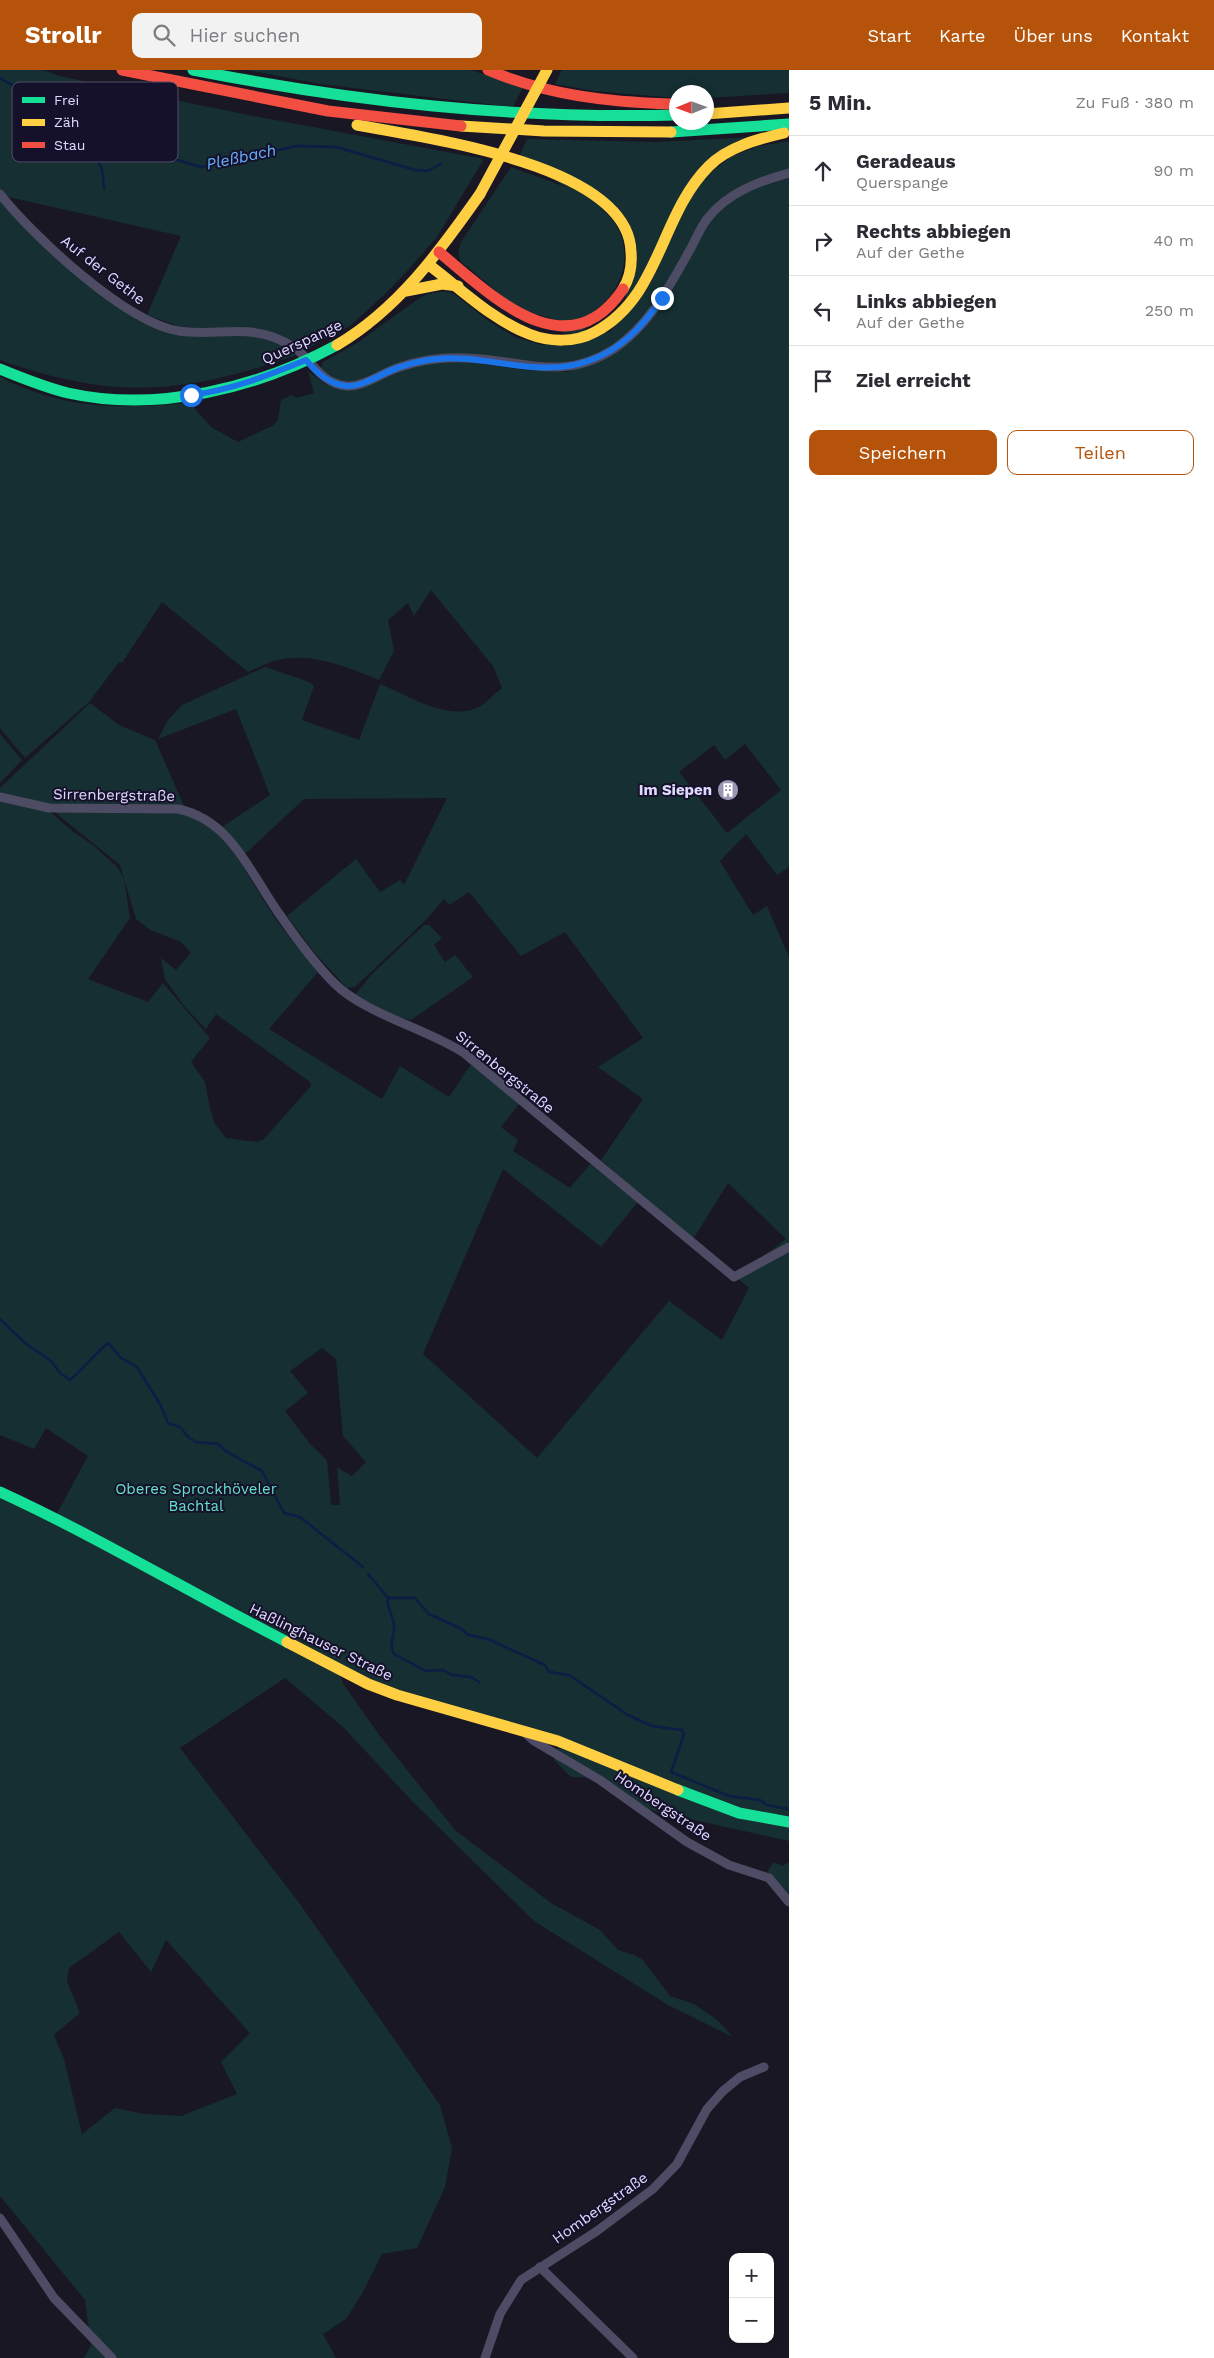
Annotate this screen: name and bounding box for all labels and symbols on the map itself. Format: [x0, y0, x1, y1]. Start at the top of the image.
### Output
legend [12, 82, 178, 162]
north arrow [669, 85, 714, 130]
text: Frei [54, 92, 79, 108]
text: Zäh [54, 114, 79, 130]
text: Stau [54, 137, 85, 153]
water label: Pleßbach [204, 140, 278, 174]
street label: Auf der Gethe [57, 232, 149, 308]
route end [651, 287, 674, 310]
street label: Querspange [259, 316, 345, 368]
route start [180, 384, 203, 407]
building icon: Im Siepen [716, 778, 740, 802]
place label: Im Siepen [639, 781, 712, 799]
street label: Sirrenbergstraße [53, 785, 175, 805]
street label: Sirrenbergstraße [452, 1027, 558, 1117]
park label: Oberes Sprockhöveler Bachtal [115, 1480, 277, 1515]
street label: Haßlinghauser Straße [246, 1599, 396, 1685]
street label: Hombergstraße [611, 1767, 715, 1845]
street label: Hombergstraße [549, 2168, 651, 2248]

